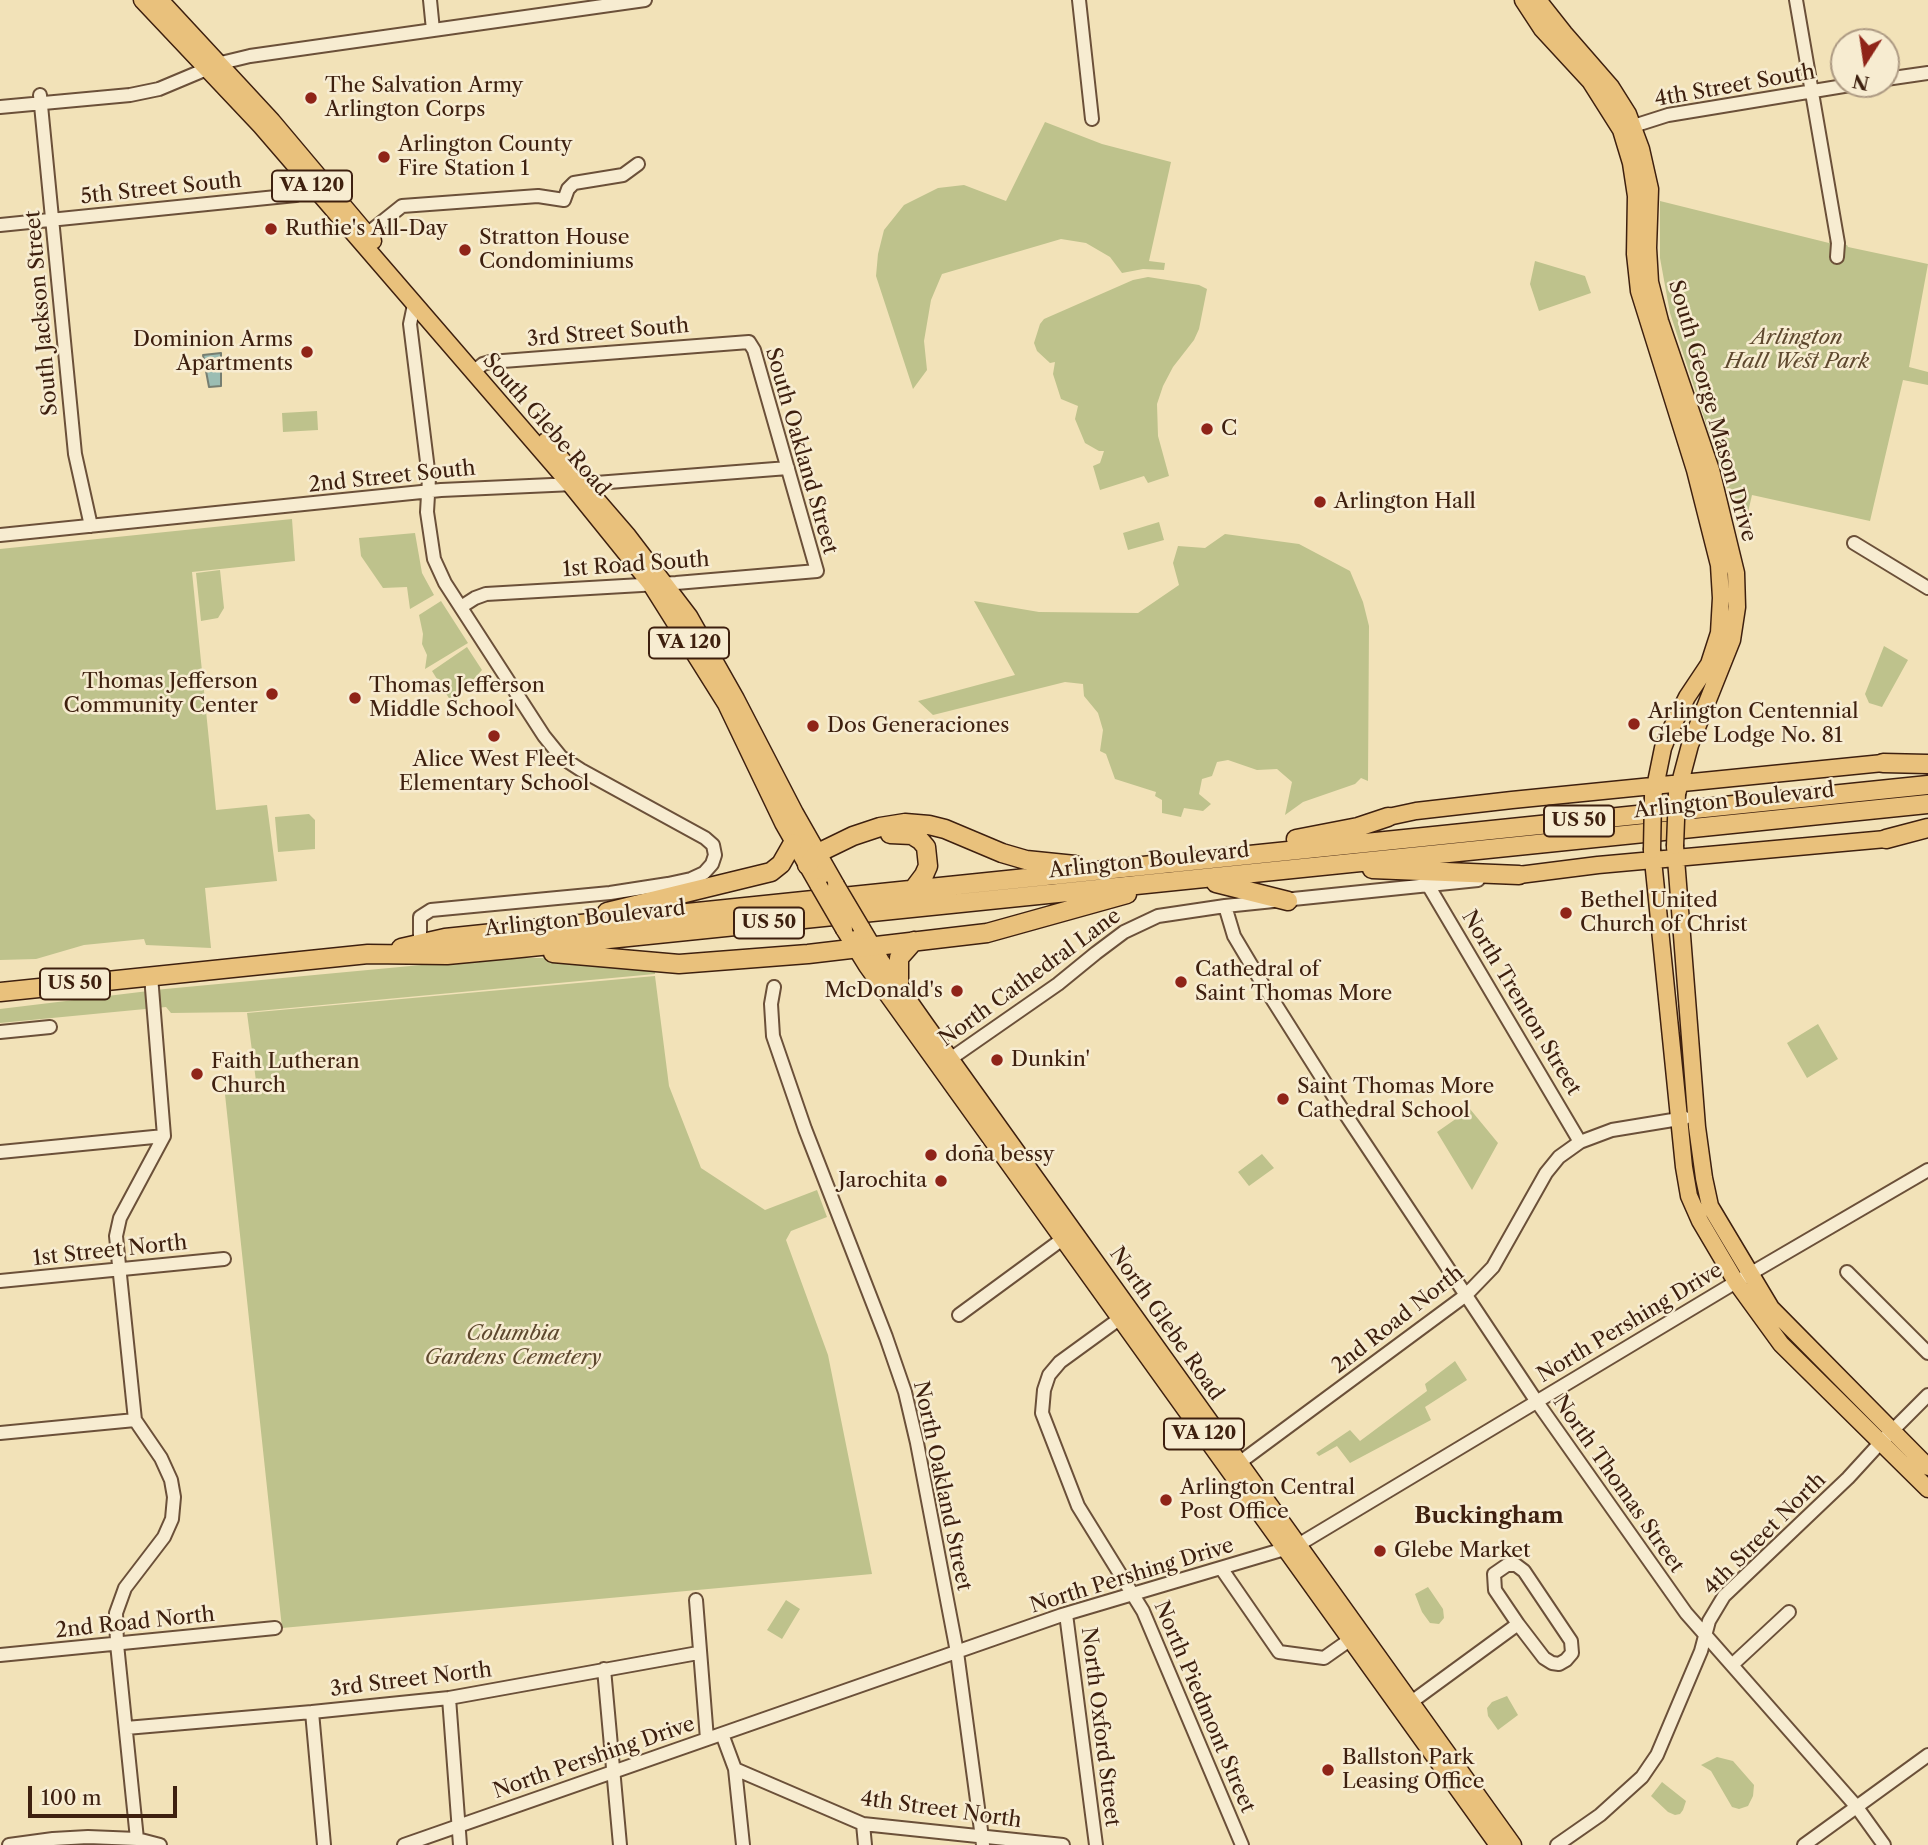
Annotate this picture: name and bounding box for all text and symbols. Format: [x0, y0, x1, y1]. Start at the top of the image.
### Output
north arrow [1830, 28, 1900, 98]
street label: 4th Street South [1653, 59, 1817, 113]
text: N [1850, 69, 1871, 95]
place label: The Salvation Army Arlington Corps [325, 73, 523, 123]
marker: The Salvation Army Arlington Corps [303, 90, 319, 106]
place label: Arlington County Fire Station 1 [398, 132, 573, 182]
marker: Arlington County Fire Station 1 [376, 149, 392, 165]
street label: 5th Street South [79, 168, 243, 210]
road number: VA 120 [272, 170, 352, 202]
street label: South Jackson Street [20, 209, 64, 417]
place label: Ruthie's All-Day [285, 216, 448, 242]
marker: Ruthie's All-Day [263, 221, 279, 237]
place label: Stratton House Condominiums [479, 225, 634, 275]
marker: Stratton House Condominiums [457, 242, 473, 258]
street label: South George Mason Drive [1663, 277, 1761, 545]
street label: 3rd Street South [526, 313, 690, 353]
park label: Arlington Hall West Park [1725, 325, 1869, 375]
place label: Dominion Arms Apartments [133, 327, 293, 377]
marker: Dominion Arms Apartments [299, 344, 315, 360]
street label: South Oakland Street [759, 345, 843, 557]
street label: South Glebe Road [477, 348, 615, 502]
place label: C [1221, 416, 1237, 442]
marker: C [1199, 421, 1215, 437]
street label: 2nd Street South [307, 456, 477, 498]
place label: Arlington Hall [1334, 489, 1476, 515]
marker: Arlington Hall [1312, 494, 1328, 510]
street label: 1st Road South [562, 547, 710, 583]
road number: VA 120 [649, 628, 729, 658]
place label: Thomas Jefferson Community Center [64, 669, 258, 719]
place label: Thomas Jefferson Middle School [369, 673, 545, 723]
marker: Thomas Jefferson Community Center [264, 686, 280, 702]
marker: Thomas Jefferson Middle School [347, 690, 363, 706]
place label: Arlington Centennial Glebe Lodge No. 81 [1648, 699, 1859, 749]
place label: Dos Generaciones [827, 713, 1009, 739]
marker: Arlington Centennial Glebe Lodge No. 81 [1626, 716, 1642, 732]
marker: Dos Generaciones [805, 718, 821, 734]
marker: Alice West Fleet Elementary School [486, 728, 502, 744]
place label: Alice West Fleet Elementary School [399, 747, 589, 797]
street label: Arlington Boulevard [1632, 778, 1836, 824]
road number: US 50 [1544, 806, 1614, 836]
street label: Arlington Boulevard [1047, 838, 1251, 884]
place label: Bethel United Church of Christ [1580, 888, 1748, 938]
street label: Arlington Boulevard [483, 896, 687, 942]
street label: North Cathedral Lane [934, 904, 1126, 1052]
marker: Bethel United Church of Christ [1558, 905, 1574, 921]
street label: North Trenton Street [1456, 906, 1586, 1100]
road number: US 50 [734, 908, 804, 939]
place label: Cathedral of Saint Thomas More [1195, 957, 1392, 1007]
road number: US 50 [40, 968, 110, 1000]
marker: Cathedral of Saint Thomas More [1173, 974, 1189, 990]
place label: McDonald's [825, 978, 943, 1004]
marker: McDonald's [949, 983, 965, 999]
place label: Dunkin' [1011, 1047, 1090, 1073]
place label: Faith Lutheran Church [211, 1049, 360, 1099]
marker: Dunkin' [989, 1052, 1005, 1068]
marker: Faith Lutheran Church [189, 1066, 205, 1082]
place label: Saint Thomas More Cathedral School [1297, 1074, 1494, 1124]
marker: Saint Thomas More Cathedral School [1275, 1091, 1291, 1107]
place label: doña bessy [945, 1142, 1055, 1168]
marker: doña bessy [923, 1147, 939, 1163]
place label: Jarochita [838, 1168, 927, 1194]
marker: Jarochita [933, 1173, 949, 1189]
street label: 1st Street North [32, 1230, 188, 1272]
street label: North Glebe Road [1104, 1242, 1228, 1406]
street label: North Pershing Drive [1533, 1258, 1727, 1388]
street label: 2nd Road North [1327, 1261, 1469, 1379]
park label: Columbia Gardens Cemetery [425, 1321, 601, 1371]
street label: North Oakland Street [907, 1379, 977, 1593]
street label: North Thomas Street [1547, 1390, 1689, 1578]
road number: VA 120 [1164, 1418, 1244, 1450]
street label: 4th Street North [1699, 1468, 1831, 1600]
place label: Arlington Central Post Office [1180, 1475, 1355, 1525]
marker: Arlington Central Post Office [1158, 1492, 1174, 1508]
district label: Buckingham [1414, 1502, 1564, 1530]
street label: North Pershing Drive [1027, 1533, 1237, 1619]
place label: Glebe Market [1394, 1538, 1530, 1564]
marker: Glebe Market [1372, 1543, 1388, 1559]
street label: North Piedmont Street [1148, 1597, 1260, 1817]
street label: 2nd Road North [54, 1602, 216, 1644]
street label: North Oxford Street [1075, 1626, 1125, 1828]
street label: 3rd Street North [329, 1658, 493, 1702]
street label: North Pershing Drive [490, 1712, 698, 1804]
place label: Ballston Park Leasing Office [1342, 1745, 1484, 1795]
marker: Ballston Park Leasing Office [1320, 1762, 1336, 1778]
scale bar [32, 1772, 180, 1816]
text: 100 m [41, 1785, 102, 1810]
street label: 4th Street North [859, 1786, 1023, 1834]

